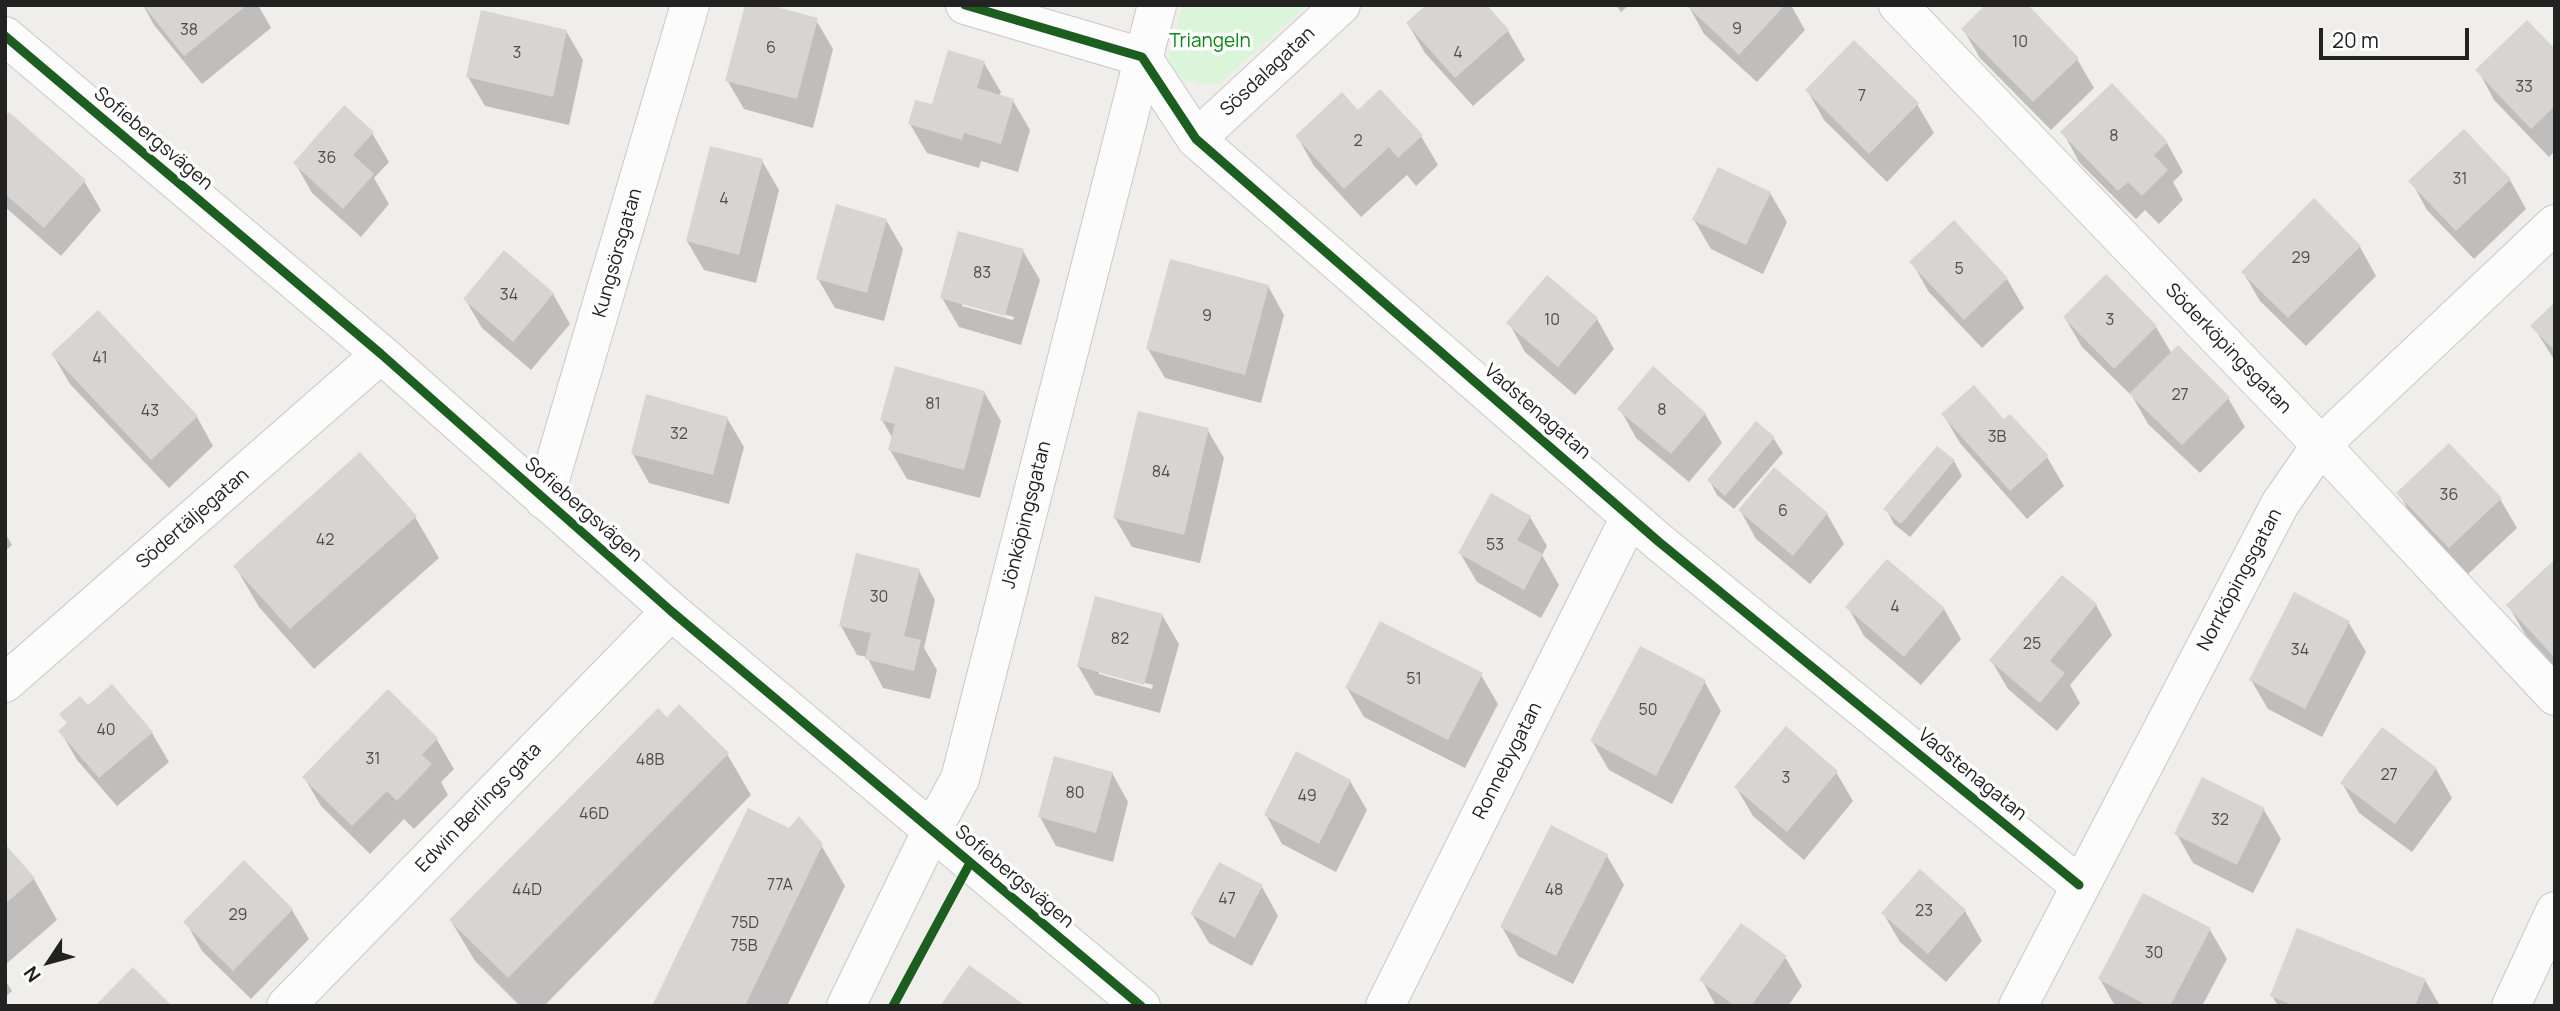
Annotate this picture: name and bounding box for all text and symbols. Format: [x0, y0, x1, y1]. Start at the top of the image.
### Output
scale bar [2322, 14, 2472, 58]
house number: 9 [1732, 20, 1742, 40]
house number: 38 [180, 21, 198, 41]
street label: Sösdalagatan [1216, 22, 1320, 122]
text: 20 m [2332, 26, 2379, 54]
park label: Triangeln [1169, 31, 1251, 53]
house number: 10 [2012, 33, 2028, 53]
house number: 6 [766, 39, 776, 59]
house number: 3 [513, 44, 521, 64]
house number: 4 [1453, 44, 1463, 64]
house number: 33 [2515, 78, 2533, 98]
street label: Sofiebergsvägen [89, 83, 217, 195]
house number: 7 [1858, 87, 1866, 107]
house number: 8 [2109, 127, 2119, 147]
house number: 2 [1353, 132, 1363, 152]
house number: 36 [318, 149, 336, 169]
house number: 31 [2452, 170, 2468, 190]
street label: Kungsörsgatan [589, 186, 647, 320]
house number: 4 [719, 190, 729, 210]
house number: 29 [2291, 249, 2311, 269]
house number: 5 [1954, 260, 1964, 280]
house number: 83 [973, 264, 991, 284]
street label: Söderköpingsgatan [2160, 279, 2296, 419]
house number: 34 [500, 286, 518, 306]
house number: 9 [1202, 307, 1212, 327]
house number: 10 [1544, 311, 1560, 331]
house number: 3 [2106, 311, 2114, 331]
house number: 41 [92, 349, 108, 369]
street label: Vadstenagatan [1479, 360, 1595, 464]
house number: 27 [2171, 386, 2189, 406]
house number: 81 [925, 395, 941, 415]
house number: 8 [1657, 401, 1667, 421]
house number: 43 [141, 402, 159, 422]
house number: 32 [670, 425, 688, 445]
house number: 3B [1988, 428, 2006, 448]
street label: Jönköpingsgatan [998, 439, 1056, 591]
street label: Sofiebergsvägen [520, 453, 646, 567]
house number: 84 [1152, 463, 1170, 483]
street label: Södertäljegatan [132, 464, 254, 574]
house number: 36 [2440, 486, 2458, 506]
house number: 6 [1778, 502, 1788, 522]
street label: Norrköpingsgatan [2193, 505, 2287, 655]
house number: 42 [316, 531, 334, 551]
house number: 53 [1486, 536, 1504, 556]
house number: 30 [870, 588, 888, 608]
house number: 4 [1890, 598, 1900, 618]
house number: 82 [1111, 630, 1129, 650]
house number: 25 [2023, 635, 2041, 655]
house number: 34 [2291, 641, 2309, 661]
house number: 51 [1406, 670, 1422, 690]
street label: Ronnebygatan [1469, 699, 1547, 823]
house number: 50 [1639, 701, 1657, 721]
house number: 40 [96, 721, 116, 741]
street label: Vadstenagatan [1913, 724, 2031, 826]
street label: Edwin Berlings gata [411, 739, 547, 877]
house number: 31 [365, 750, 381, 770]
house number: 48B [636, 751, 664, 771]
house number: 27 [2380, 766, 2398, 786]
house number: 3 [1782, 769, 1790, 789]
house number: 80 [1065, 784, 1085, 804]
house number: 49 [1297, 787, 1317, 807]
house number: 46D [579, 805, 609, 825]
house number: 32 [2211, 811, 2229, 831]
street label: Sofiebergsvägen [950, 821, 1078, 933]
house number: 77A [767, 876, 793, 896]
house number: 44D [512, 881, 542, 901]
house number: 48 [1545, 881, 1563, 901]
house number: 47 [1218, 890, 1236, 910]
house number: 23 [1915, 902, 1933, 922]
house number: 29 [228, 906, 248, 926]
house number: 75D [731, 914, 759, 934]
north arrow [14, 927, 84, 997]
house number: 75B [730, 937, 758, 957]
house number: 30 [2145, 944, 2163, 964]
text: N [17, 961, 47, 988]

